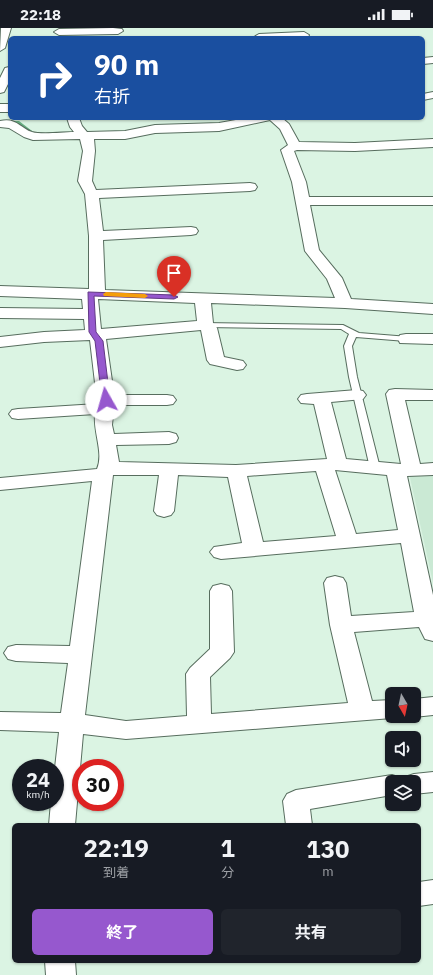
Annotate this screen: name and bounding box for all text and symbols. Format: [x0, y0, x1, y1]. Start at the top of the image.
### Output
text: 22:18 [20, 5, 61, 24]
text: 90 m [94, 46, 159, 83]
icon: right [28, 52, 80, 104]
text: 右折 [94, 85, 130, 108]
pin [157, 256, 191, 297]
icon: arrive [163, 262, 185, 284]
position arrow [85, 379, 127, 421]
north arrow [385, 687, 421, 723]
map controls [385, 687, 421, 811]
button: sound [385, 731, 421, 767]
speed limit sign: 30 [72, 759, 124, 811]
text: 24 [26, 766, 50, 793]
button: layers [385, 775, 421, 811]
text: km/h [26, 788, 50, 801]
text: 22:19 [83, 832, 149, 864]
text: 1 [220, 832, 235, 864]
text: 130 [306, 833, 350, 865]
text: m [322, 863, 334, 880]
text: 到着 [103, 864, 129, 881]
text: 分 [221, 864, 234, 881]
button: 終了 [32, 909, 213, 955]
button: 共有 [221, 909, 401, 955]

